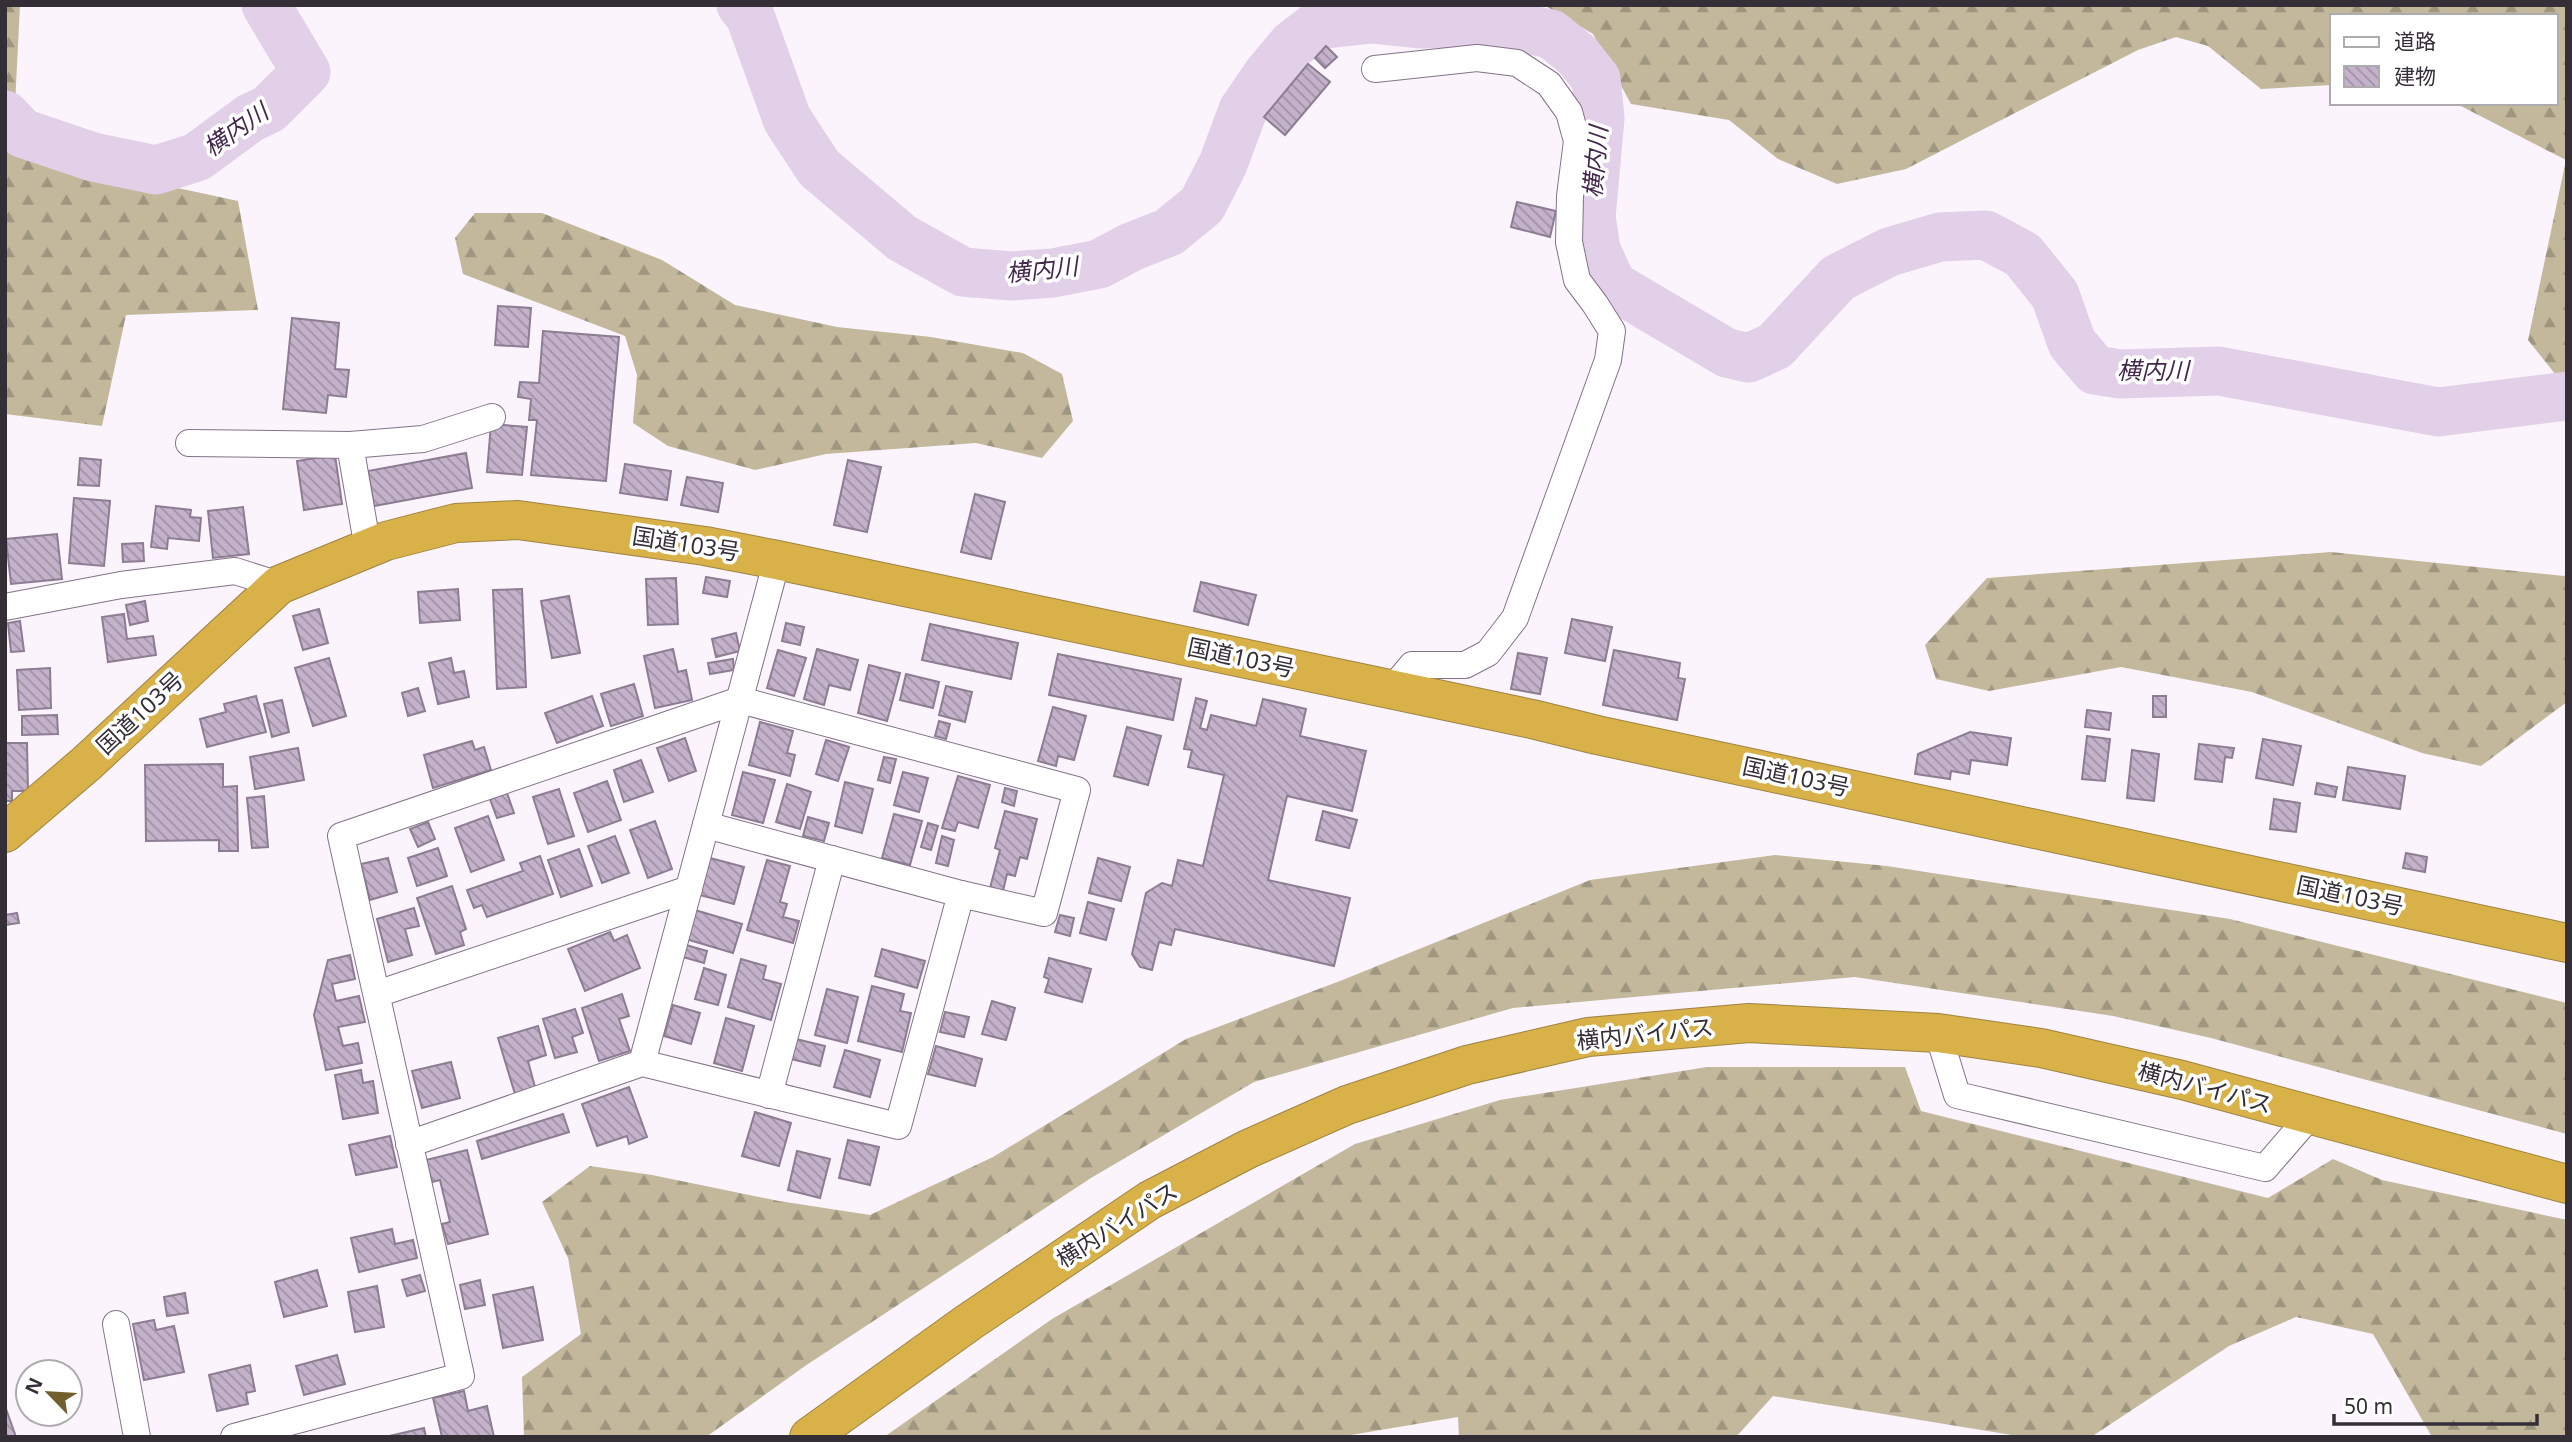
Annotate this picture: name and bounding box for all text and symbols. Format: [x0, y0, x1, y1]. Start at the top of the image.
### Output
legend [2330, 14, 2558, 105]
text: 道路 [2394, 27, 2436, 55]
text: 建物 [2394, 62, 2436, 90]
water label: 横内川 [196, 93, 277, 163]
water label: 横内川 [1575, 122, 1614, 199]
water label: 横内川 [1004, 248, 1082, 289]
water label: 横内川 [2117, 353, 2192, 386]
street label: 国道103号 [630, 519, 742, 567]
street label: 国道103号 [1185, 630, 1298, 684]
street label: 国道103号 [89, 664, 190, 761]
street label: 国道103号 [1740, 749, 1853, 803]
street label: 国道103号 [2294, 868, 2407, 922]
street label: 横内バイパス [1575, 1010, 1715, 1056]
street label: 横内バイパス [2135, 1054, 2276, 1120]
street label: 横内バイパス [1050, 1174, 1183, 1274]
north arrow [14, 1358, 84, 1428]
text: N [19, 1373, 49, 1398]
scale bar [2334, 1382, 2537, 1426]
text: 50 m [2344, 1392, 2393, 1420]

